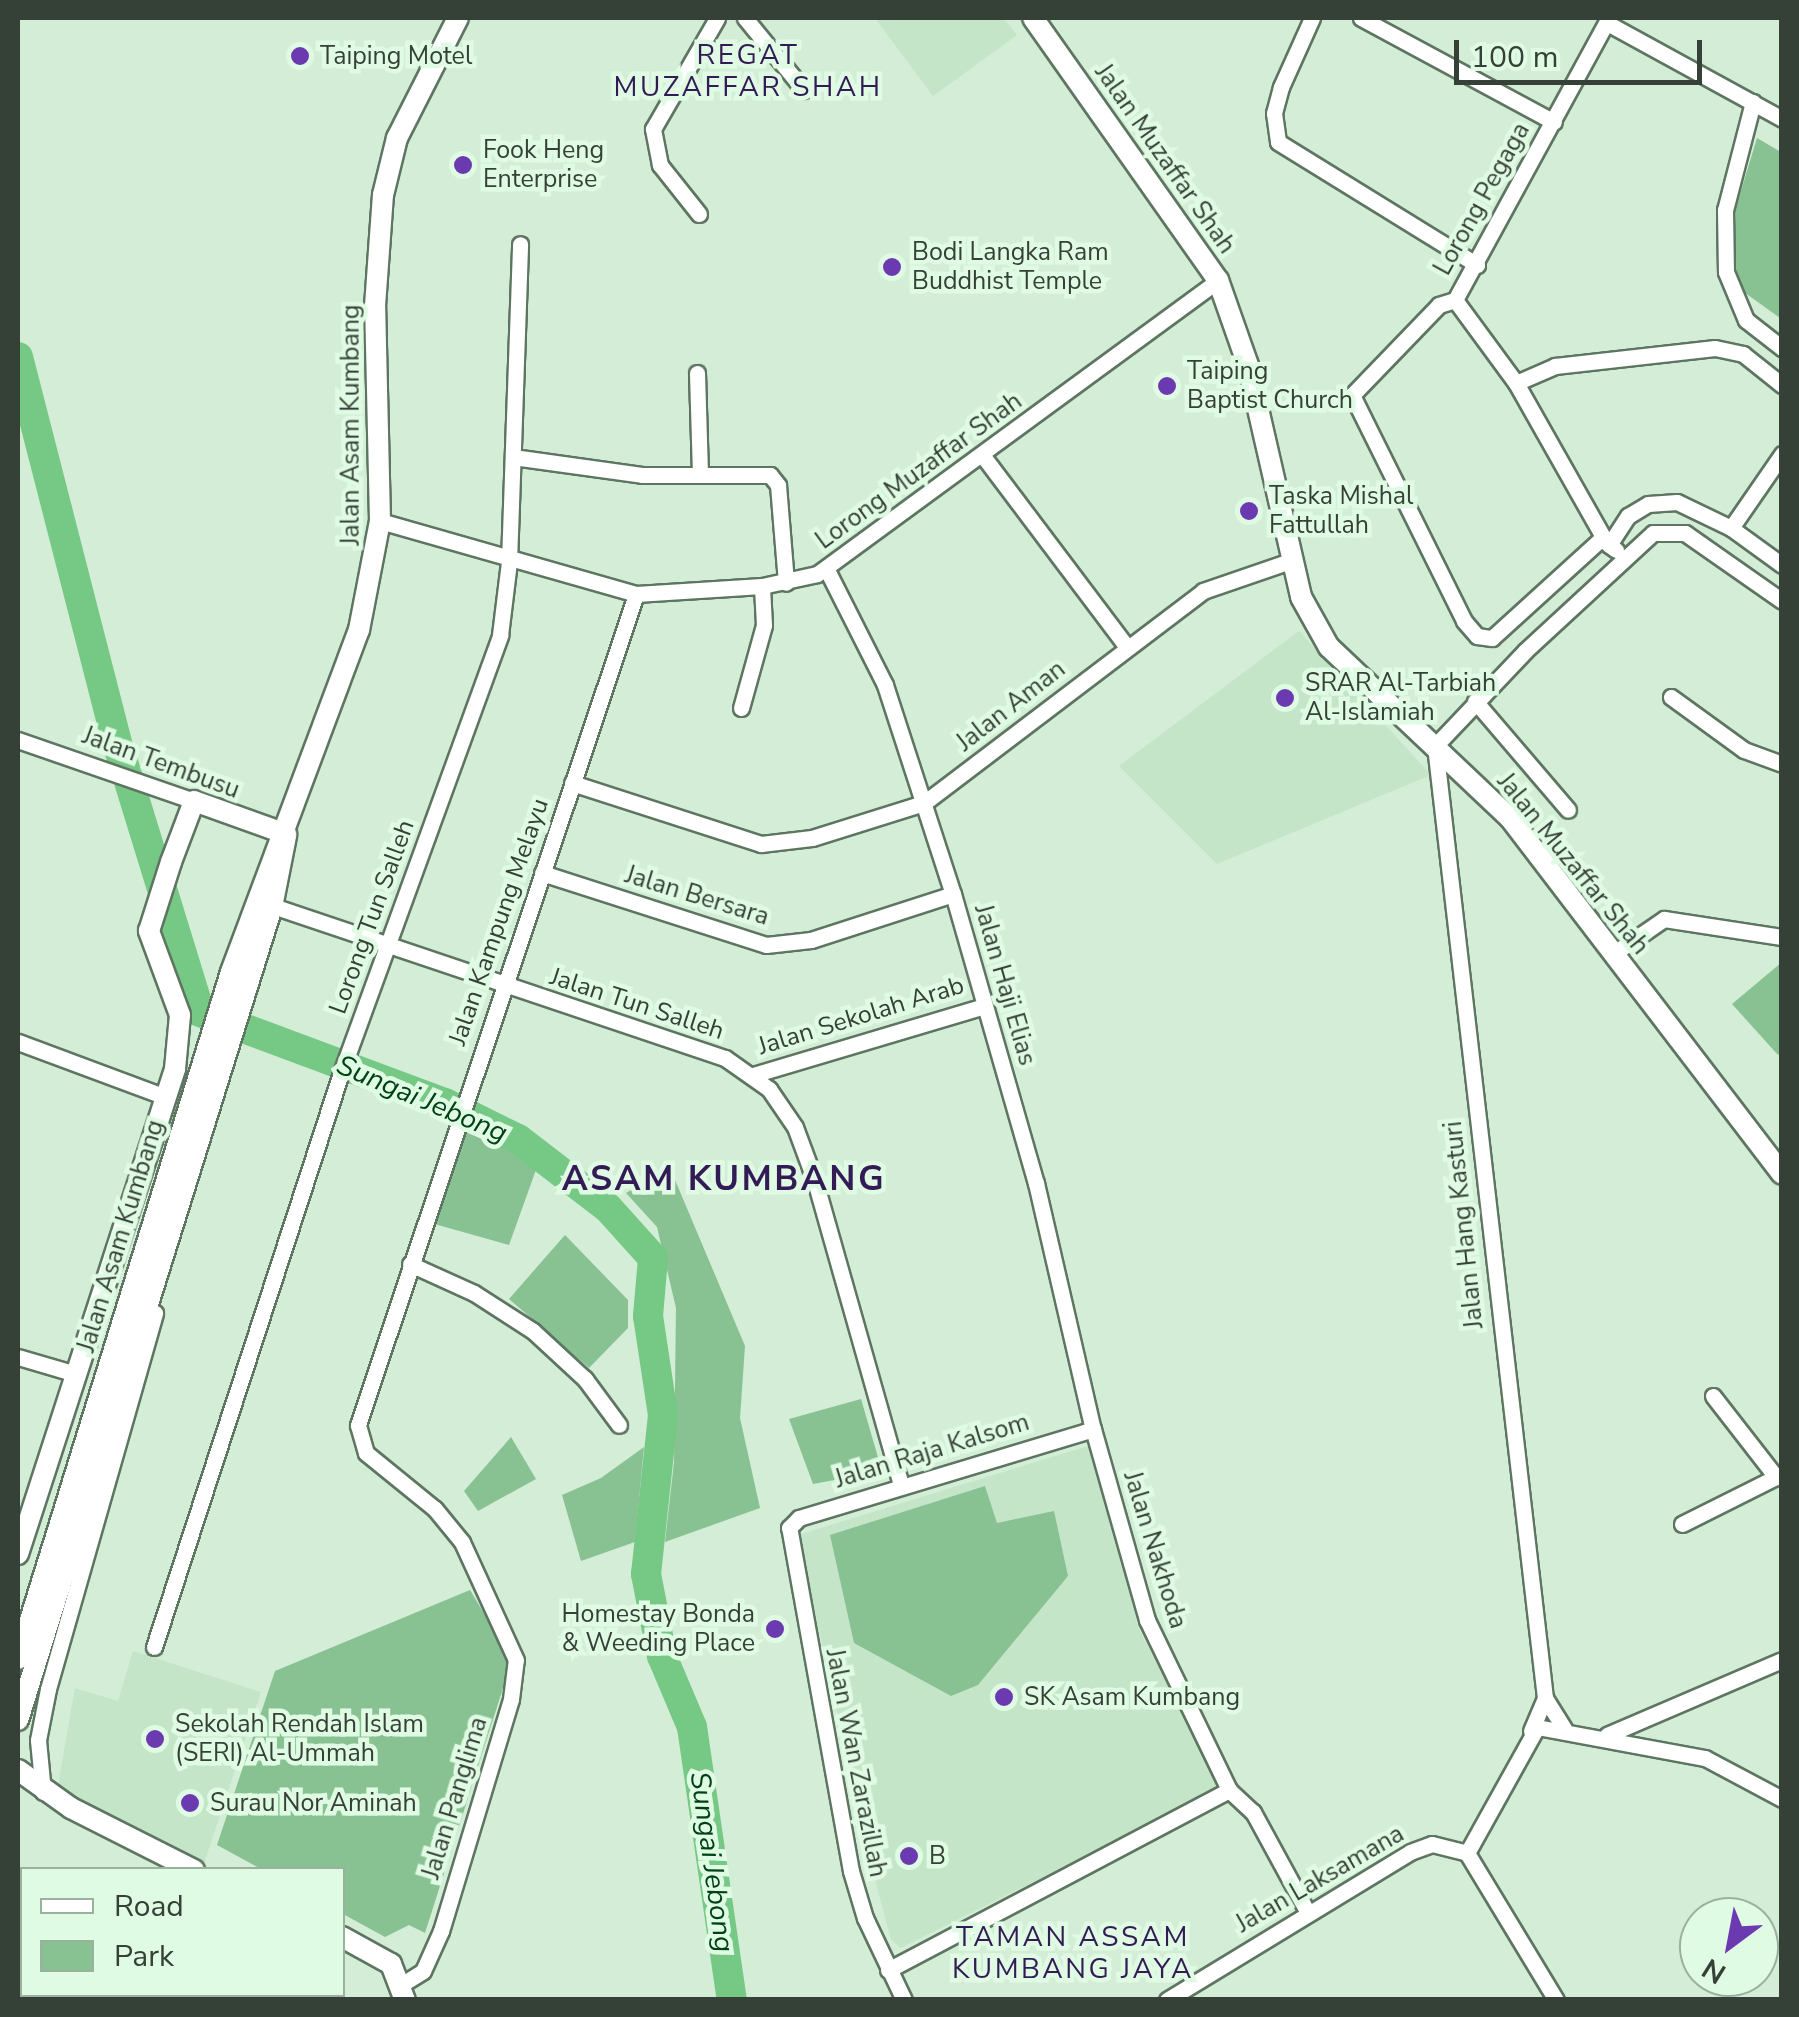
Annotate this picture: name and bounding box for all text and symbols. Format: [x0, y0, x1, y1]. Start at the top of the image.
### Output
scale bar [1459, 20, 1706, 82]
text: 100 m [1471, 37, 1558, 78]
district label: REGAT MUZAFFAR SHAH [613, 38, 883, 104]
place label: Taiping Motel [320, 41, 472, 71]
marker: Taiping Motel [289, 45, 311, 67]
street label: Jalan Muzaffar Shah [1088, 58, 1242, 260]
street label: Lorong Pegaga [1428, 118, 1536, 280]
place label: Fook Heng Enterprise [483, 136, 604, 195]
marker: Fook Heng Enterprise [452, 154, 474, 176]
place label: Bodi Langka Ram Buddhist Temple [912, 238, 1109, 297]
marker: Bodi Langka Ram Buddhist Temple [881, 256, 903, 278]
street label: Jalan Asam Kumbang [336, 304, 366, 546]
place label: Taiping Baptist Church [1187, 357, 1353, 416]
marker: Taiping Baptist Church [1156, 375, 1178, 397]
street label: Lorong Muzaffar Shah [810, 386, 1028, 556]
place label: Taska Mishal Fattullah [1269, 482, 1414, 541]
marker: Taska Mishal Fattullah [1238, 500, 1260, 522]
street label: Jalan Aman [951, 654, 1071, 758]
place label: SRAR Al-Tarbiah Al-Islamiah [1305, 669, 1496, 728]
marker: SRAR Al-Tarbiah Al-Islamiah [1274, 687, 1296, 709]
street label: Jalan Tembusu [78, 721, 244, 805]
street label: Jalan Muzaffar Shah [1491, 767, 1655, 961]
street label: Jalan Kampung Melayu [443, 795, 555, 1049]
street label: Lorong Tun Salleh [323, 816, 421, 1018]
street label: Jalan Bersara [621, 860, 773, 932]
street label: Jalan Haji Elias [968, 901, 1042, 1069]
street label: Jalan Tun Salleh [546, 962, 728, 1046]
street label: Jalan Sekolah Arab [755, 970, 967, 1062]
water label: Sungai Jebong [332, 1048, 512, 1150]
street label: Jalan Asam Kumbang [71, 1116, 171, 1356]
street label: Jalan Hang Kasturi [1438, 1120, 1490, 1330]
district label: ASAM KUMBANG [562, 1158, 886, 1200]
street label: Jalan Raja Kalsom [831, 1407, 1033, 1495]
street label: Jalan Nakhoda [1117, 1468, 1193, 1632]
place label: Homestay Bonda & Weeding Place [562, 1600, 755, 1659]
marker: Homestay Bonda & Weeding Place [764, 1618, 786, 1640]
street label: Jalan Wan Zarazillah [819, 1646, 893, 1880]
place label: SK Asam Kumbang [1024, 1682, 1240, 1712]
marker: SK Asam Kumbang [993, 1686, 1015, 1708]
place label: Sekolah Rendah Islam (SERI) Al-Ummah [175, 1710, 424, 1769]
street label: Jalan Panglima [416, 1713, 494, 1883]
marker: Sekolah Rendah Islam (SERI) Al-Ummah [144, 1728, 166, 1750]
water label: Sungai Jebong [683, 1770, 741, 1954]
place label: Surau Nor Aminah [210, 1788, 417, 1818]
marker: Surau Nor Aminah [179, 1792, 201, 1814]
street label: Jalan Laksamana [1231, 1819, 1409, 1939]
place label: B [929, 1841, 946, 1871]
marker: B [898, 1845, 920, 1867]
legend [20, 1867, 345, 1997]
text: Road [114, 1886, 184, 1927]
north arrow [1679, 1897, 1779, 1997]
district label: TAMAN ASSAM KUMBANG JAYA [952, 1920, 1194, 1986]
text: Park [114, 1936, 174, 1977]
text: N [1695, 1949, 1733, 1992]

